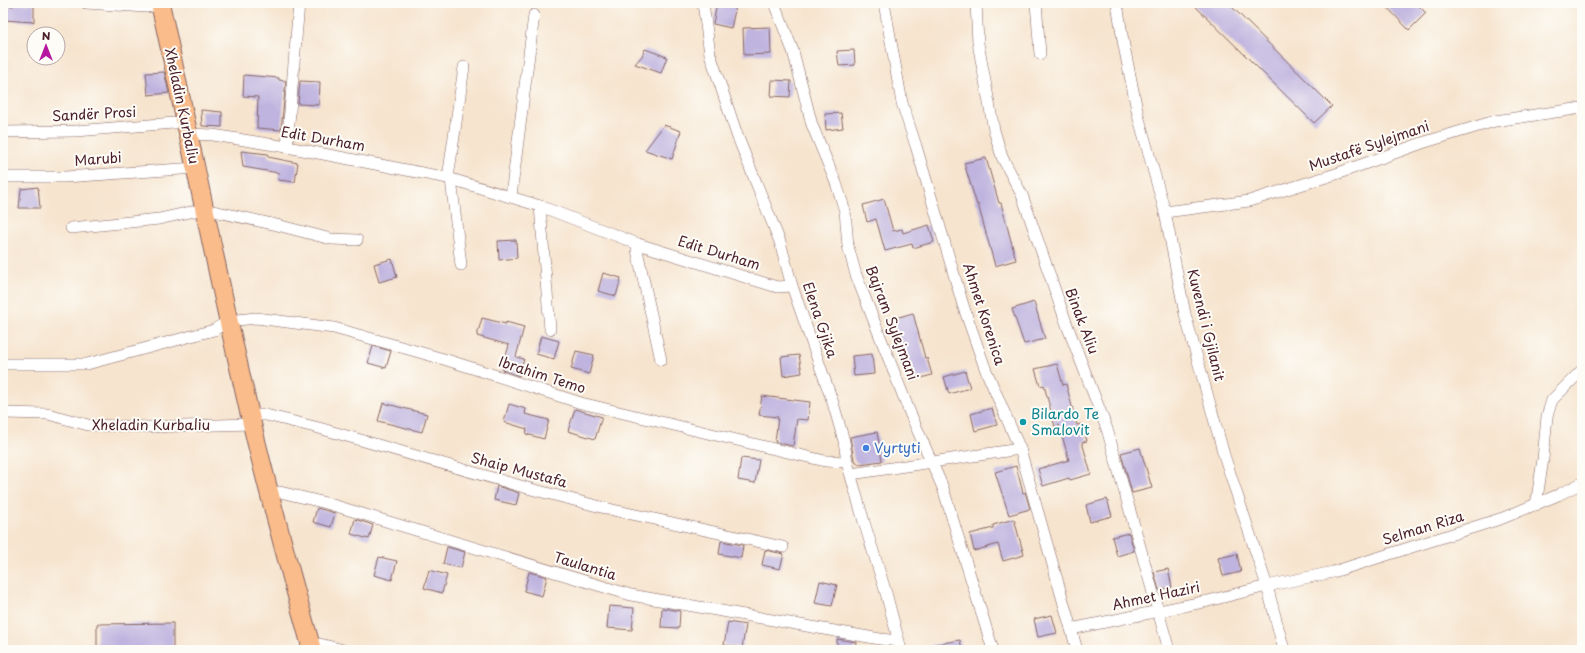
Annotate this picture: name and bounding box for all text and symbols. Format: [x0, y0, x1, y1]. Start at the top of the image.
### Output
north arrow [26, 26, 66, 66]
text: N [42, 27, 51, 44]
street label: Xheladin Kurbaliu [160, 46, 205, 166]
street label: Sandër Prosi [51, 101, 137, 126]
street label: Mustafë Sylejmani [1306, 115, 1432, 176]
street label: Edit Durham [279, 121, 367, 156]
street label: Marubi [74, 146, 122, 171]
street label: Edit Durham [675, 230, 763, 275]
street label: Ahmet Korenica [958, 260, 1011, 368]
street label: Bajram Sylejmani [861, 262, 924, 383]
street label: Kuvendi i Gjilanit [1182, 267, 1231, 383]
street label: Elena Gjika [798, 279, 843, 361]
street label: Binak Aliu [1060, 285, 1105, 357]
street label: Ibrahim Temo [496, 351, 589, 399]
place label: Bilardo Te Smalovit [1031, 403, 1099, 440]
street label: Xheladin Kurbaliu [92, 414, 210, 435]
marker: Bilardo Te Smalovit [1018, 417, 1028, 427]
place label: Vyrtyti [874, 437, 921, 458]
marker: Vyrtyti [861, 443, 871, 453]
street label: Shaip Mustafa [469, 447, 570, 493]
street label: Selman Riza [1380, 505, 1466, 550]
street label: Taulantia [551, 546, 619, 585]
street label: Ahmet Haziri [1110, 576, 1202, 615]

